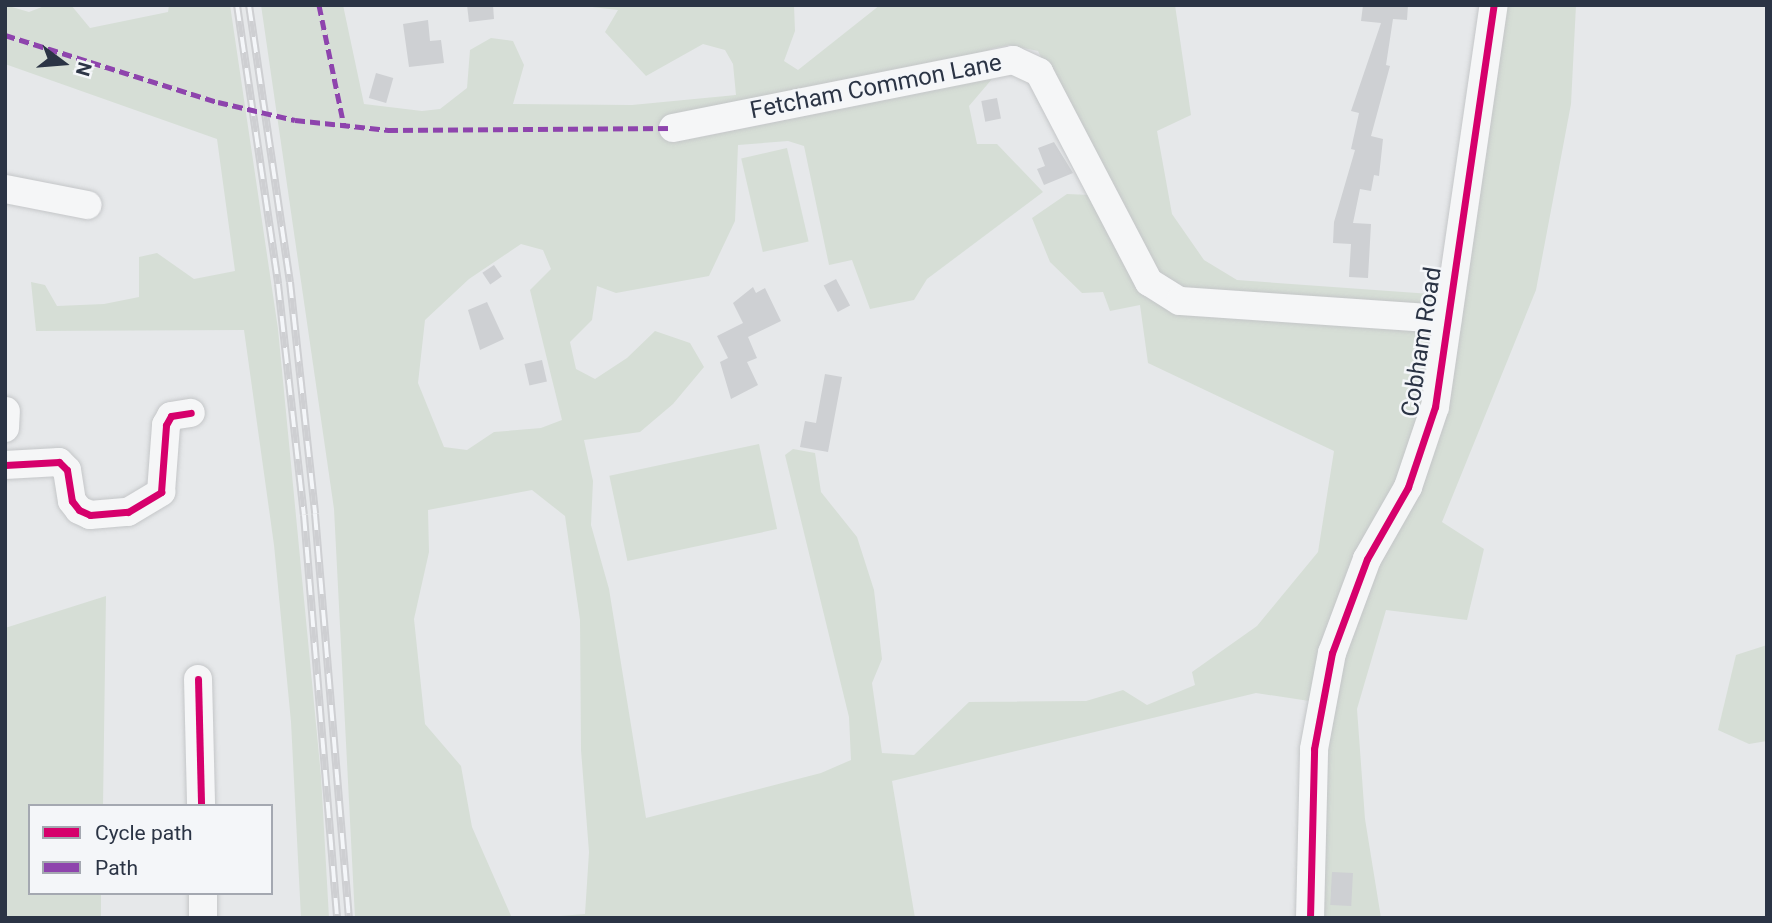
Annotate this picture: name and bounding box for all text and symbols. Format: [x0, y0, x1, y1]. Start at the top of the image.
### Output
north arrow [28, 28, 98, 98]
street label: Fetcham Common Lane [748, 48, 1004, 126]
text: N [71, 59, 97, 79]
street label: Cobham Road [1396, 265, 1448, 419]
legend [28, 804, 273, 895]
text: Cycle path [95, 821, 193, 845]
text: Path [95, 856, 138, 880]

